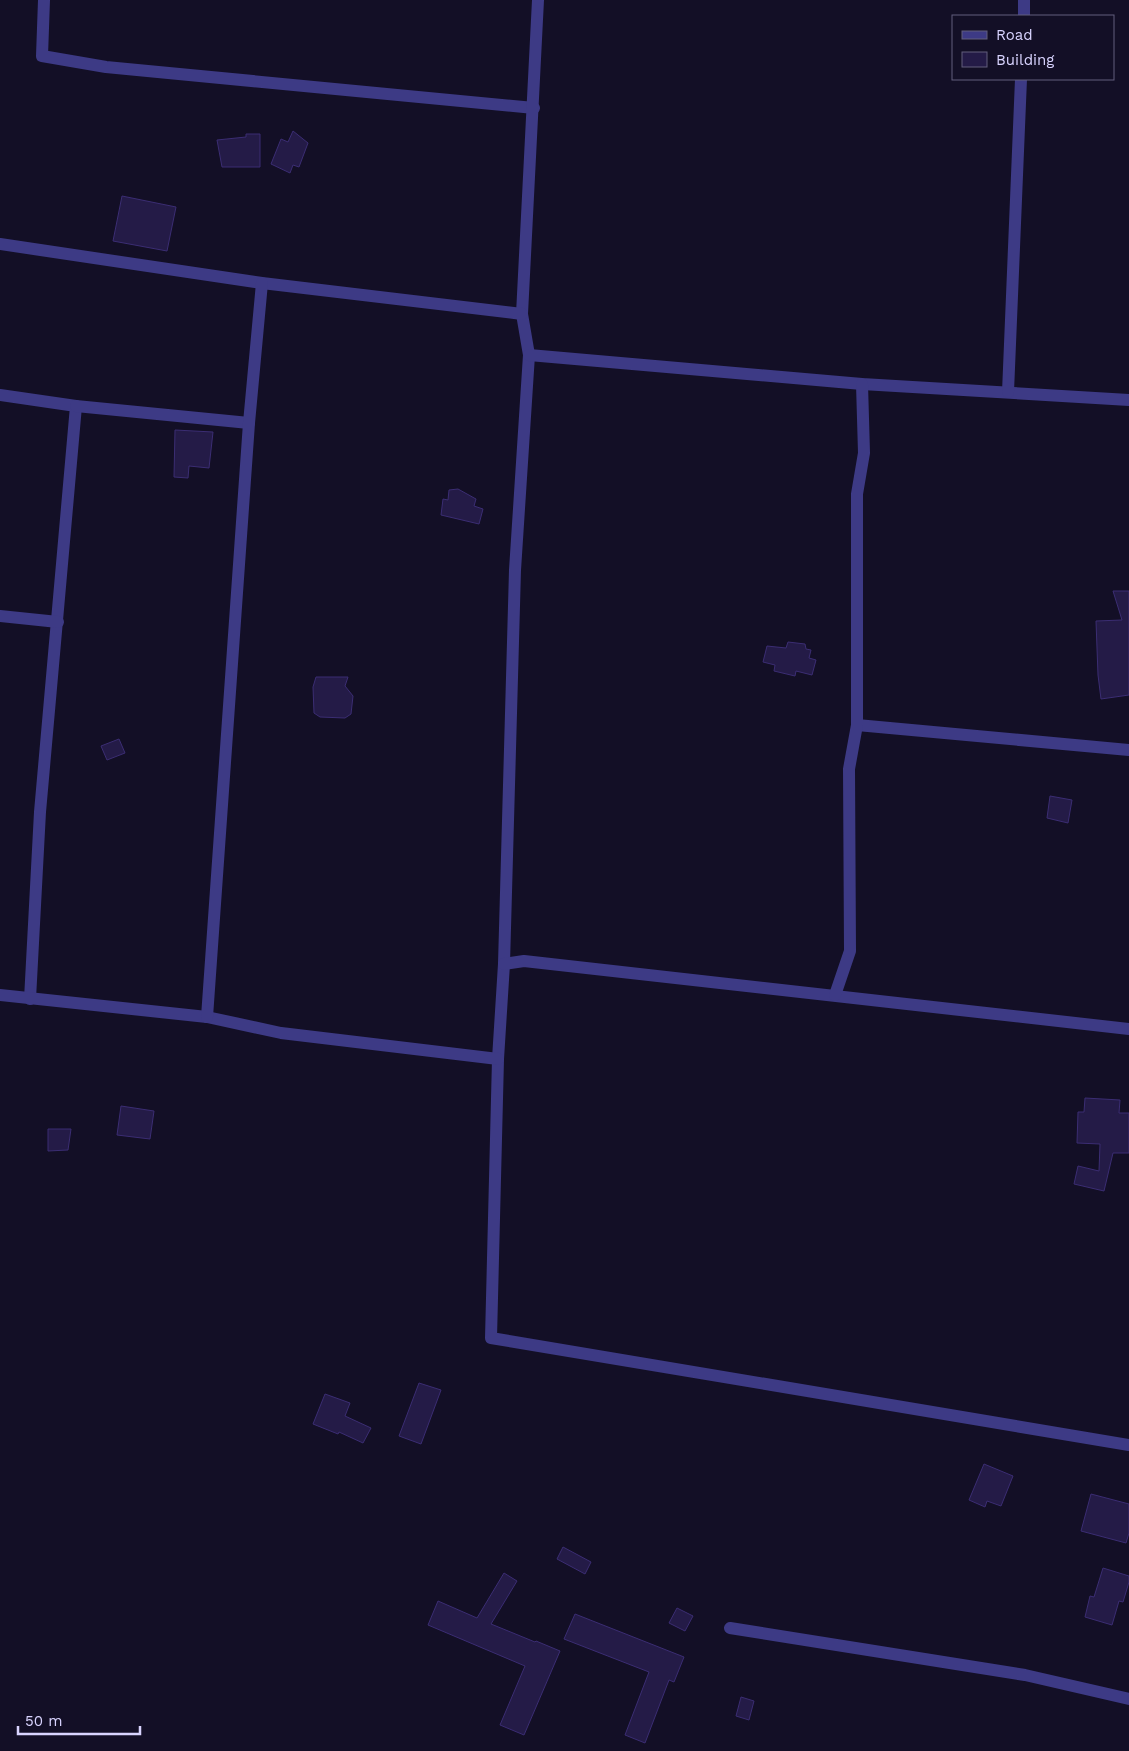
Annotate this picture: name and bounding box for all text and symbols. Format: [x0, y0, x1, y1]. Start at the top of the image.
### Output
legend [952, 15, 1114, 80]
text: Road [996, 26, 1033, 44]
text: Building [996, 51, 1054, 69]
scale bar [18, 1704, 140, 1736]
text: 50 m [25, 1712, 62, 1730]

